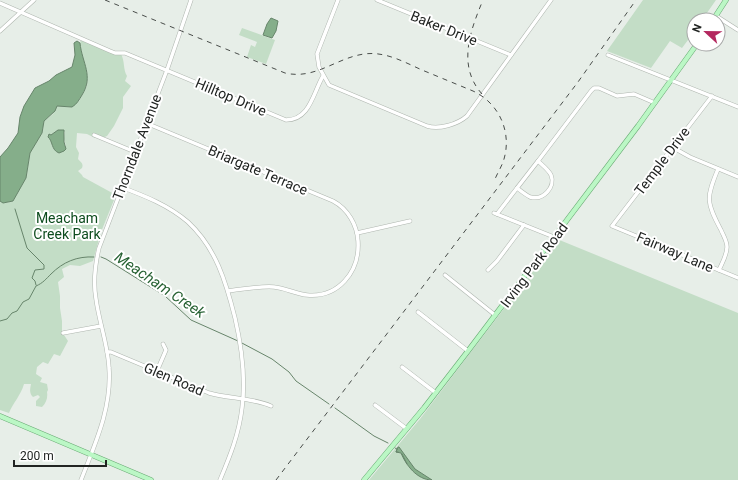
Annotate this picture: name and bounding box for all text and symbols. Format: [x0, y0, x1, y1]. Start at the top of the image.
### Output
street label: Baker Drive [408, 7, 480, 49]
north arrow [686, 12, 726, 52]
text: N [690, 22, 705, 34]
street label: Hilltop Drive [193, 75, 269, 119]
street label: Thorndale Avenue [109, 92, 165, 202]
street label: Temple Drive [631, 124, 693, 198]
street label: Briargate Terrace [206, 142, 310, 198]
park label: Meacham Creek Park [33, 210, 102, 242]
street label: Irving Park Road [497, 220, 571, 310]
street label: Fairway Lane [634, 229, 716, 275]
water label: Meacham Creek [111, 248, 209, 322]
street label: Glen Road [142, 359, 206, 399]
scale bar [14, 442, 106, 468]
text: 200 m [20, 449, 54, 463]

